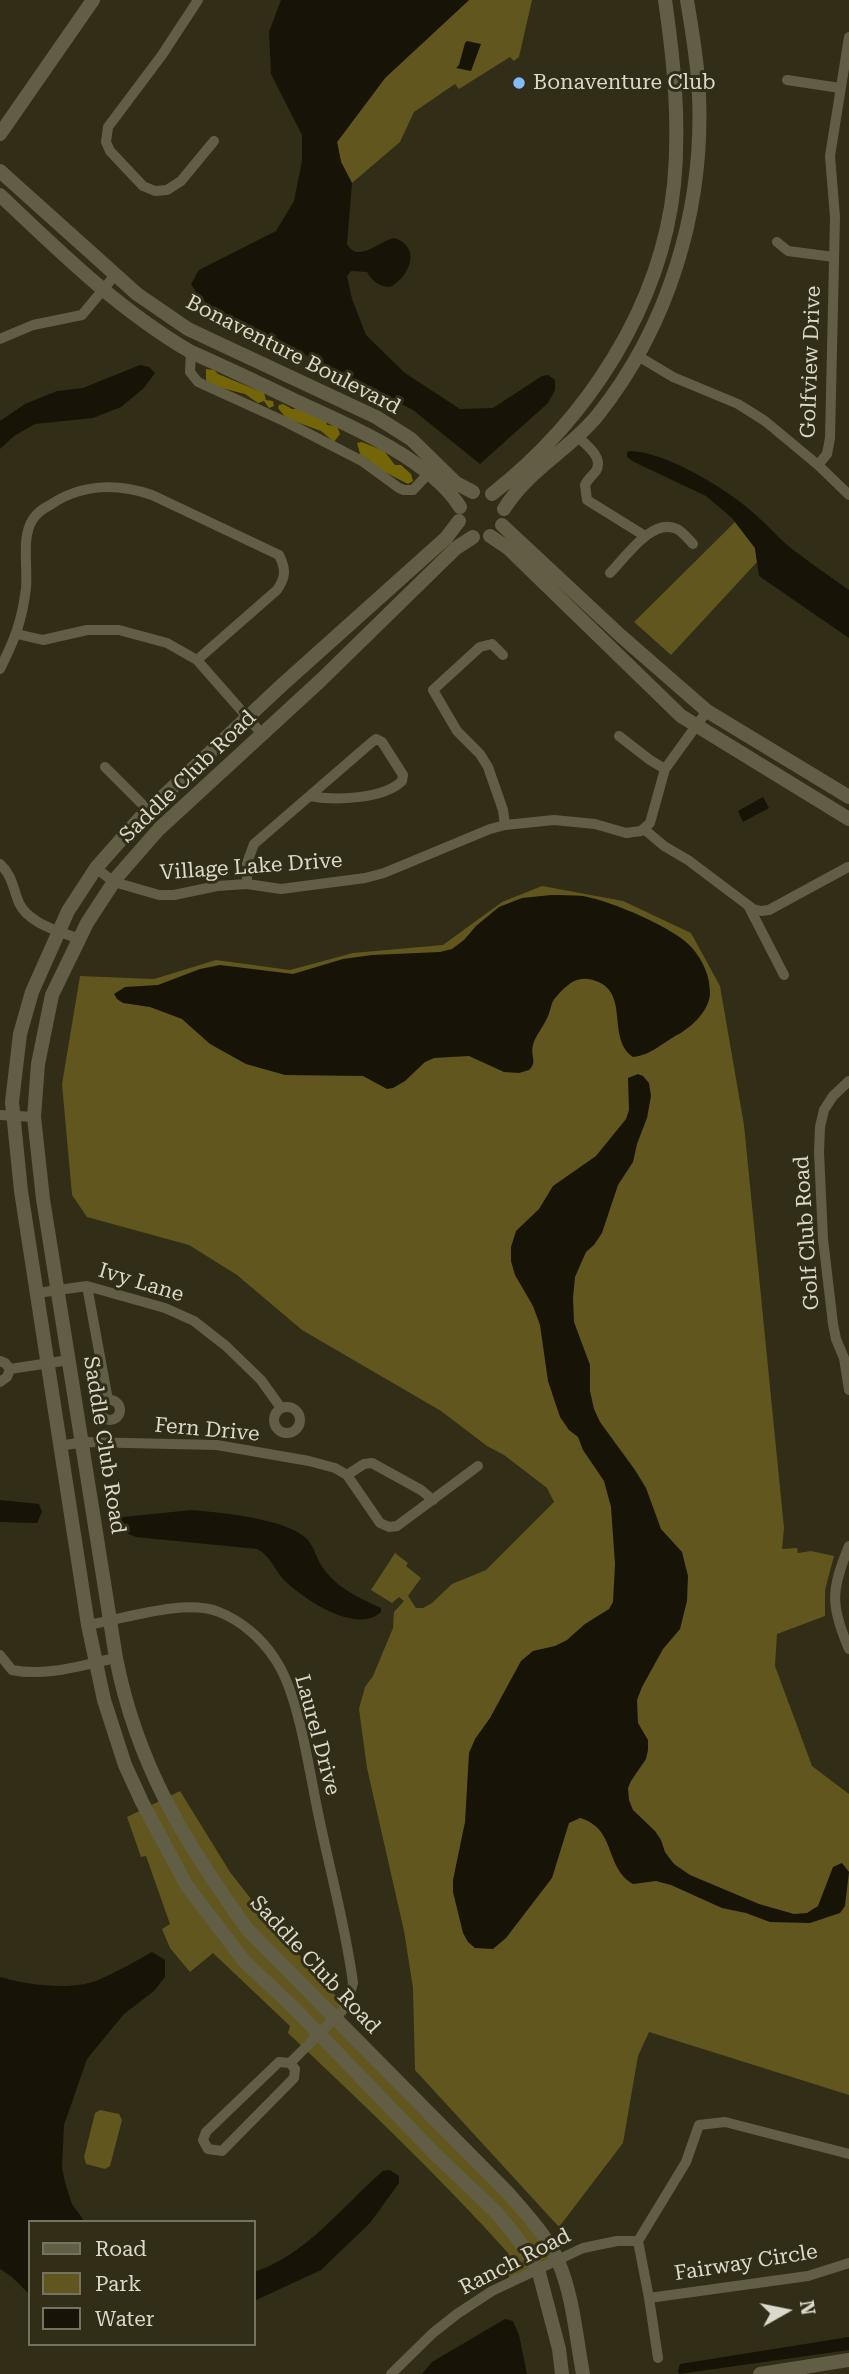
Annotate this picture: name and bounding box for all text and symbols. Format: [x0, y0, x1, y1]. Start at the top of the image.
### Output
place label: Bonaventure Club [533, 70, 716, 96]
marker: Bonaventure Club [511, 75, 527, 91]
street label: Golfview Drive [796, 285, 826, 439]
street label: Bonaventure Boulevard [182, 290, 404, 420]
street label: Saddle Club Road [115, 706, 261, 848]
street label: Village Lake Drive [159, 848, 343, 886]
street label: Golf Club Road [789, 1155, 825, 1311]
street label: Ivy Lane [95, 1258, 187, 1308]
street label: Saddle Club Road [77, 1354, 131, 1536]
street label: Fern Drive [153, 1413, 261, 1447]
street label: Laurel Drive [289, 1672, 345, 1798]
street label: Saddle Club Road [245, 1891, 385, 2039]
legend [28, 2220, 256, 2346]
street label: Ranch Road [455, 2223, 575, 2301]
text: Road [95, 2237, 147, 2261]
street label: Fairway Circle [673, 2239, 819, 2287]
text: Park [95, 2272, 141, 2296]
north arrow [751, 2276, 821, 2346]
text: N [795, 2299, 820, 2317]
text: Water [95, 2307, 154, 2331]

